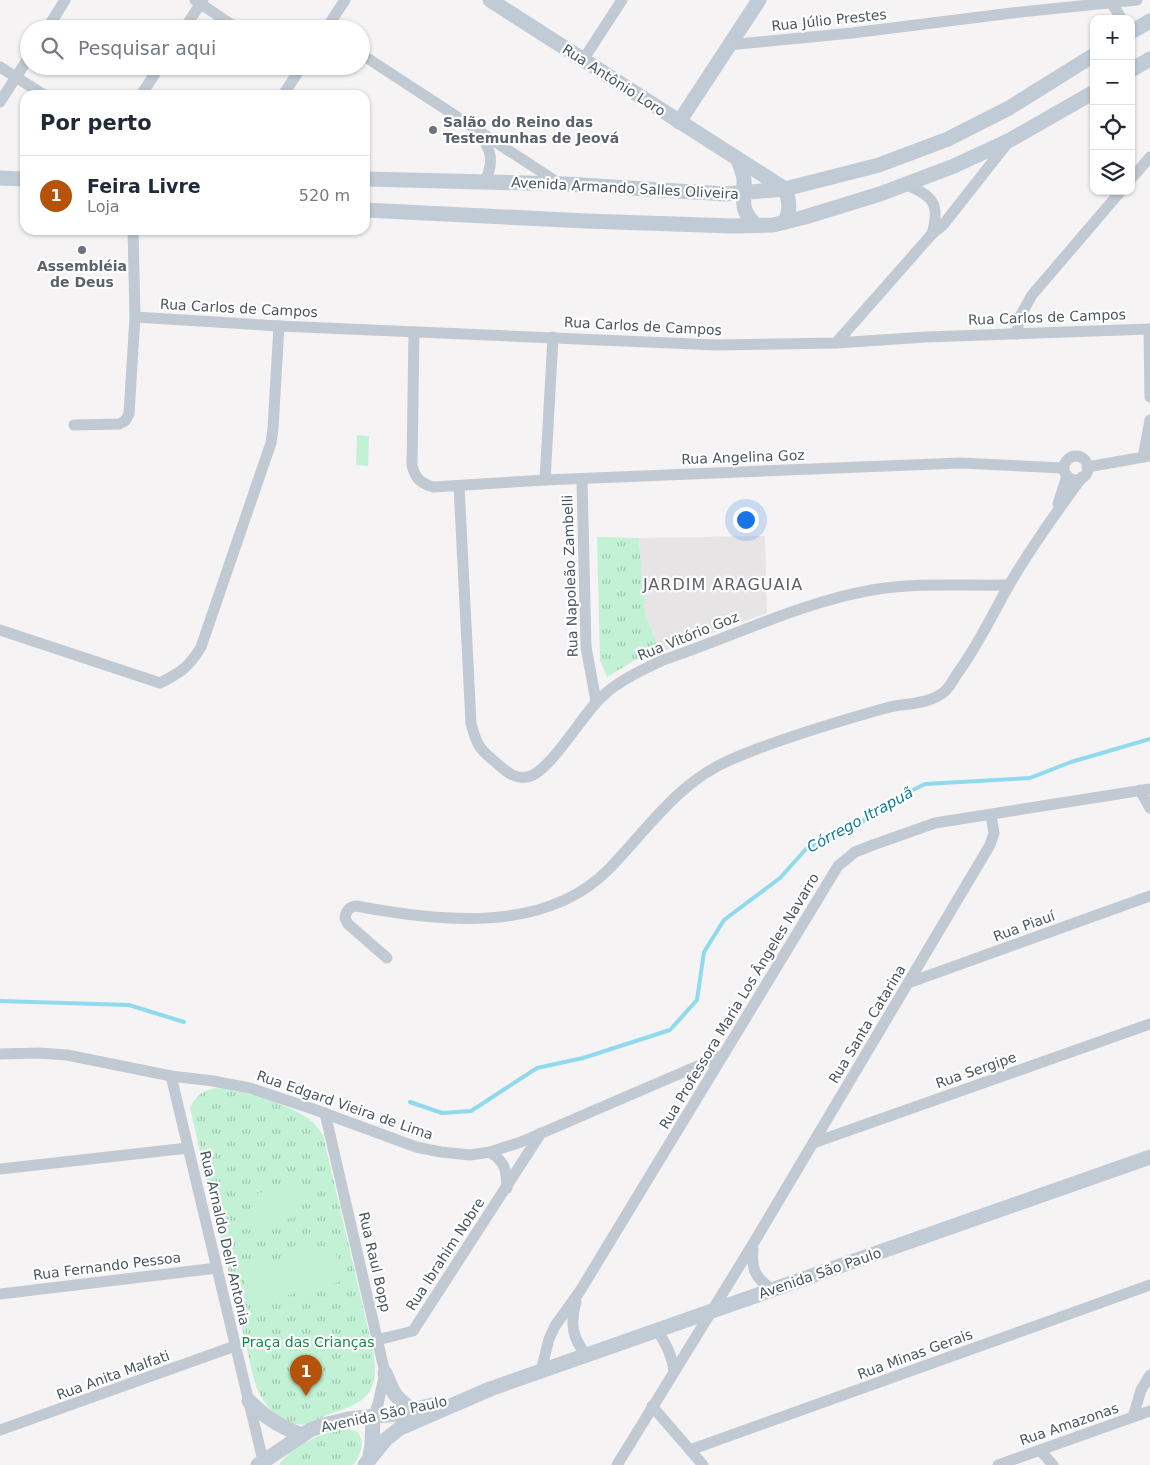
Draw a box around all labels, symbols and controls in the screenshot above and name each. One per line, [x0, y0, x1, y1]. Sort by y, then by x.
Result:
street label: Rua Júlio Prestes [771, 6, 887, 34]
map controls [1090, 15, 1135, 195]
button: + [1090, 15, 1135, 60]
search box [20, 20, 370, 75]
icon: search [38, 34, 66, 62]
text: Pesquisar aqui [78, 37, 216, 59]
street label: Rua Antônio Loro [560, 41, 668, 119]
button: − [1090, 60, 1135, 105]
button: locate [1090, 105, 1135, 150]
text: Por perto [40, 111, 152, 135]
place label: Salão do Reino das Testemunhas de Jeová [443, 114, 619, 146]
marker: Salão do Reino das Testemunhas de Jeová [427, 124, 439, 136]
button: layers [1090, 150, 1135, 195]
street label: Avenida Armando Salles Oliveira [511, 174, 739, 202]
text: Feira Livre [87, 175, 201, 197]
text: 1 [50, 186, 62, 205]
text: 520 m [299, 186, 350, 205]
text: Loja [87, 197, 120, 216]
marker: Assembléia de Deus [76, 244, 88, 256]
place label: Assembléia de Deus [37, 258, 127, 290]
street label: Rua Carlos de Campos [160, 296, 318, 320]
street label: Rua Carlos de Campos [968, 306, 1126, 328]
street label: Rua Carlos de Campos [564, 314, 722, 338]
street label: Rua Angelina Goz [681, 447, 805, 467]
street label: Rua Napoleão Zambelli [559, 494, 581, 658]
your location [733, 507, 759, 533]
district label: JARDIM ARAGUAIA [642, 575, 803, 594]
street label: Rua Vitório Goz [635, 608, 741, 664]
water label: Córrego Itrapuã [804, 783, 916, 857]
street label: Rua Professora Maria Los Ângeles Navarro [655, 870, 822, 1132]
street label: Rua Piauí [991, 907, 1058, 945]
street label: Rua Santa Catarina [825, 962, 909, 1086]
street label: Rua Sergipe [934, 1049, 1018, 1091]
street label: Rua Edgard Vieira de Lima [255, 1067, 435, 1143]
street label: Rua Arnaldo Dell' Antonia [197, 1149, 253, 1327]
street label: Rua Ibrahim Nobre [403, 1195, 487, 1313]
street label: Rua Raul Bopp [356, 1210, 394, 1314]
street label: Avenida São Paulo [757, 1245, 883, 1301]
street label: Rua Fernando Pessoa [32, 1249, 182, 1283]
street label: Rua Minas Gerais [855, 1326, 975, 1382]
park label: Praça das Crianças [242, 1334, 374, 1350]
street label: Rua Anita Malfati [54, 1347, 172, 1403]
pin: 1 [290, 1355, 322, 1396]
street label: Avenida São Paulo [319, 1393, 449, 1435]
street label: Rua Amazonas [1017, 1400, 1121, 1448]

